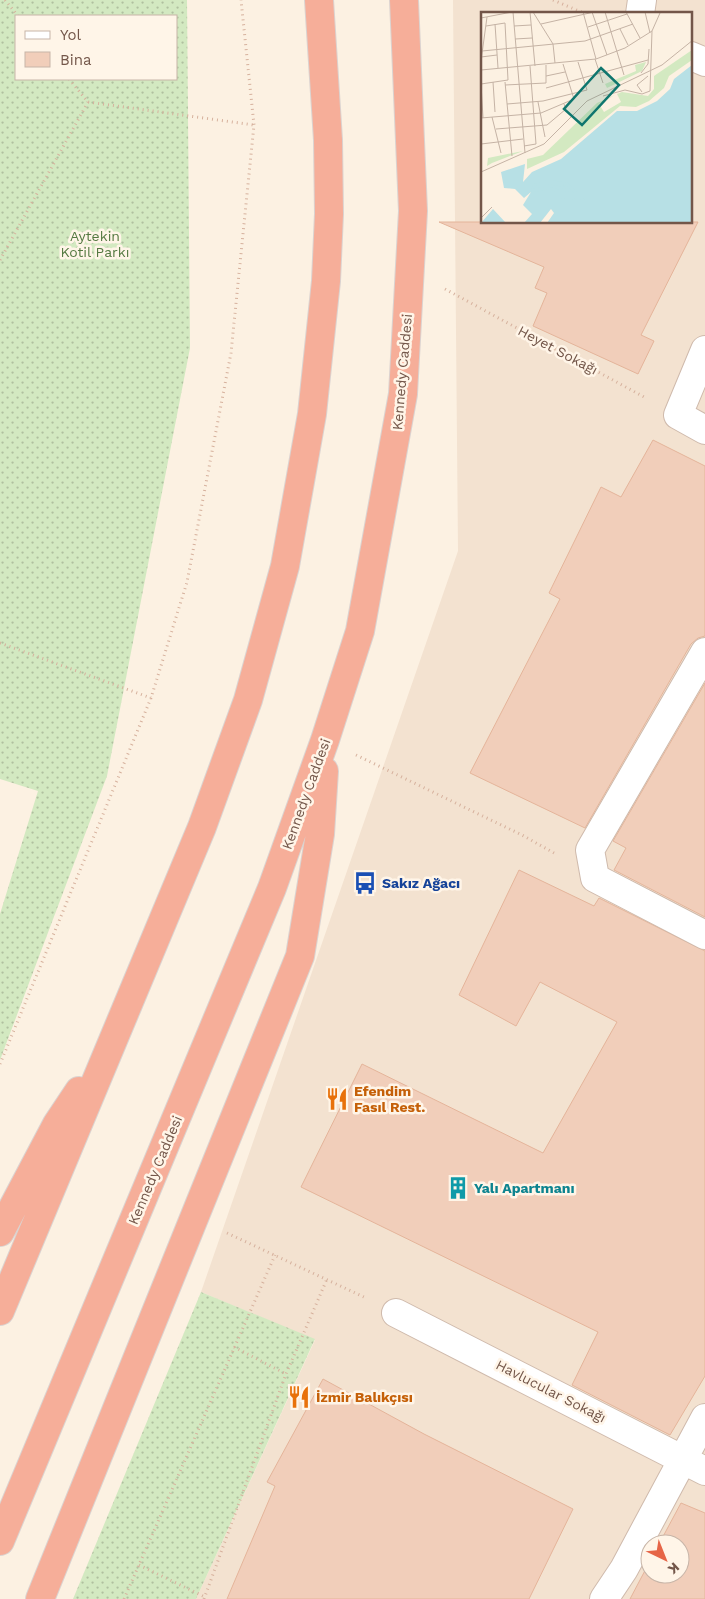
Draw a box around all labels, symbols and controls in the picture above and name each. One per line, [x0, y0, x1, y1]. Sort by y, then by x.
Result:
inset map [481, 12, 692, 224]
legend [15, 15, 178, 80]
text: Yol [60, 26, 82, 44]
text: Bina [60, 51, 92, 69]
park label: Aytekin Kotil Parkı [61, 228, 129, 260]
street label: Kennedy Caddesi [389, 313, 415, 431]
street label: Heyet Sokağı [515, 322, 601, 378]
street label: Kennedy Caddesi [279, 736, 333, 852]
bus stop icon: Sakız Ağacı [352, 870, 378, 896]
place label: Sakız Ağacı [382, 875, 460, 891]
place label: Efendim Fasıl Rest. [354, 1083, 425, 1115]
restaurant icon: Efendim Fasıl Rest. [324, 1086, 350, 1112]
street label: Kennedy Caddesi [125, 1113, 185, 1227]
building icon: Yalı Apartmanı [445, 1175, 471, 1201]
place label: Yalı Apartmanı [474, 1180, 575, 1196]
street label: Havlucular Sokağı [493, 1356, 609, 1426]
restaurant icon: İzmir Balıkçısı [286, 1384, 312, 1410]
place label: İzmir Balıkçısı [316, 1389, 413, 1405]
north arrow [640, 1534, 690, 1584]
text: K [665, 1559, 683, 1578]

